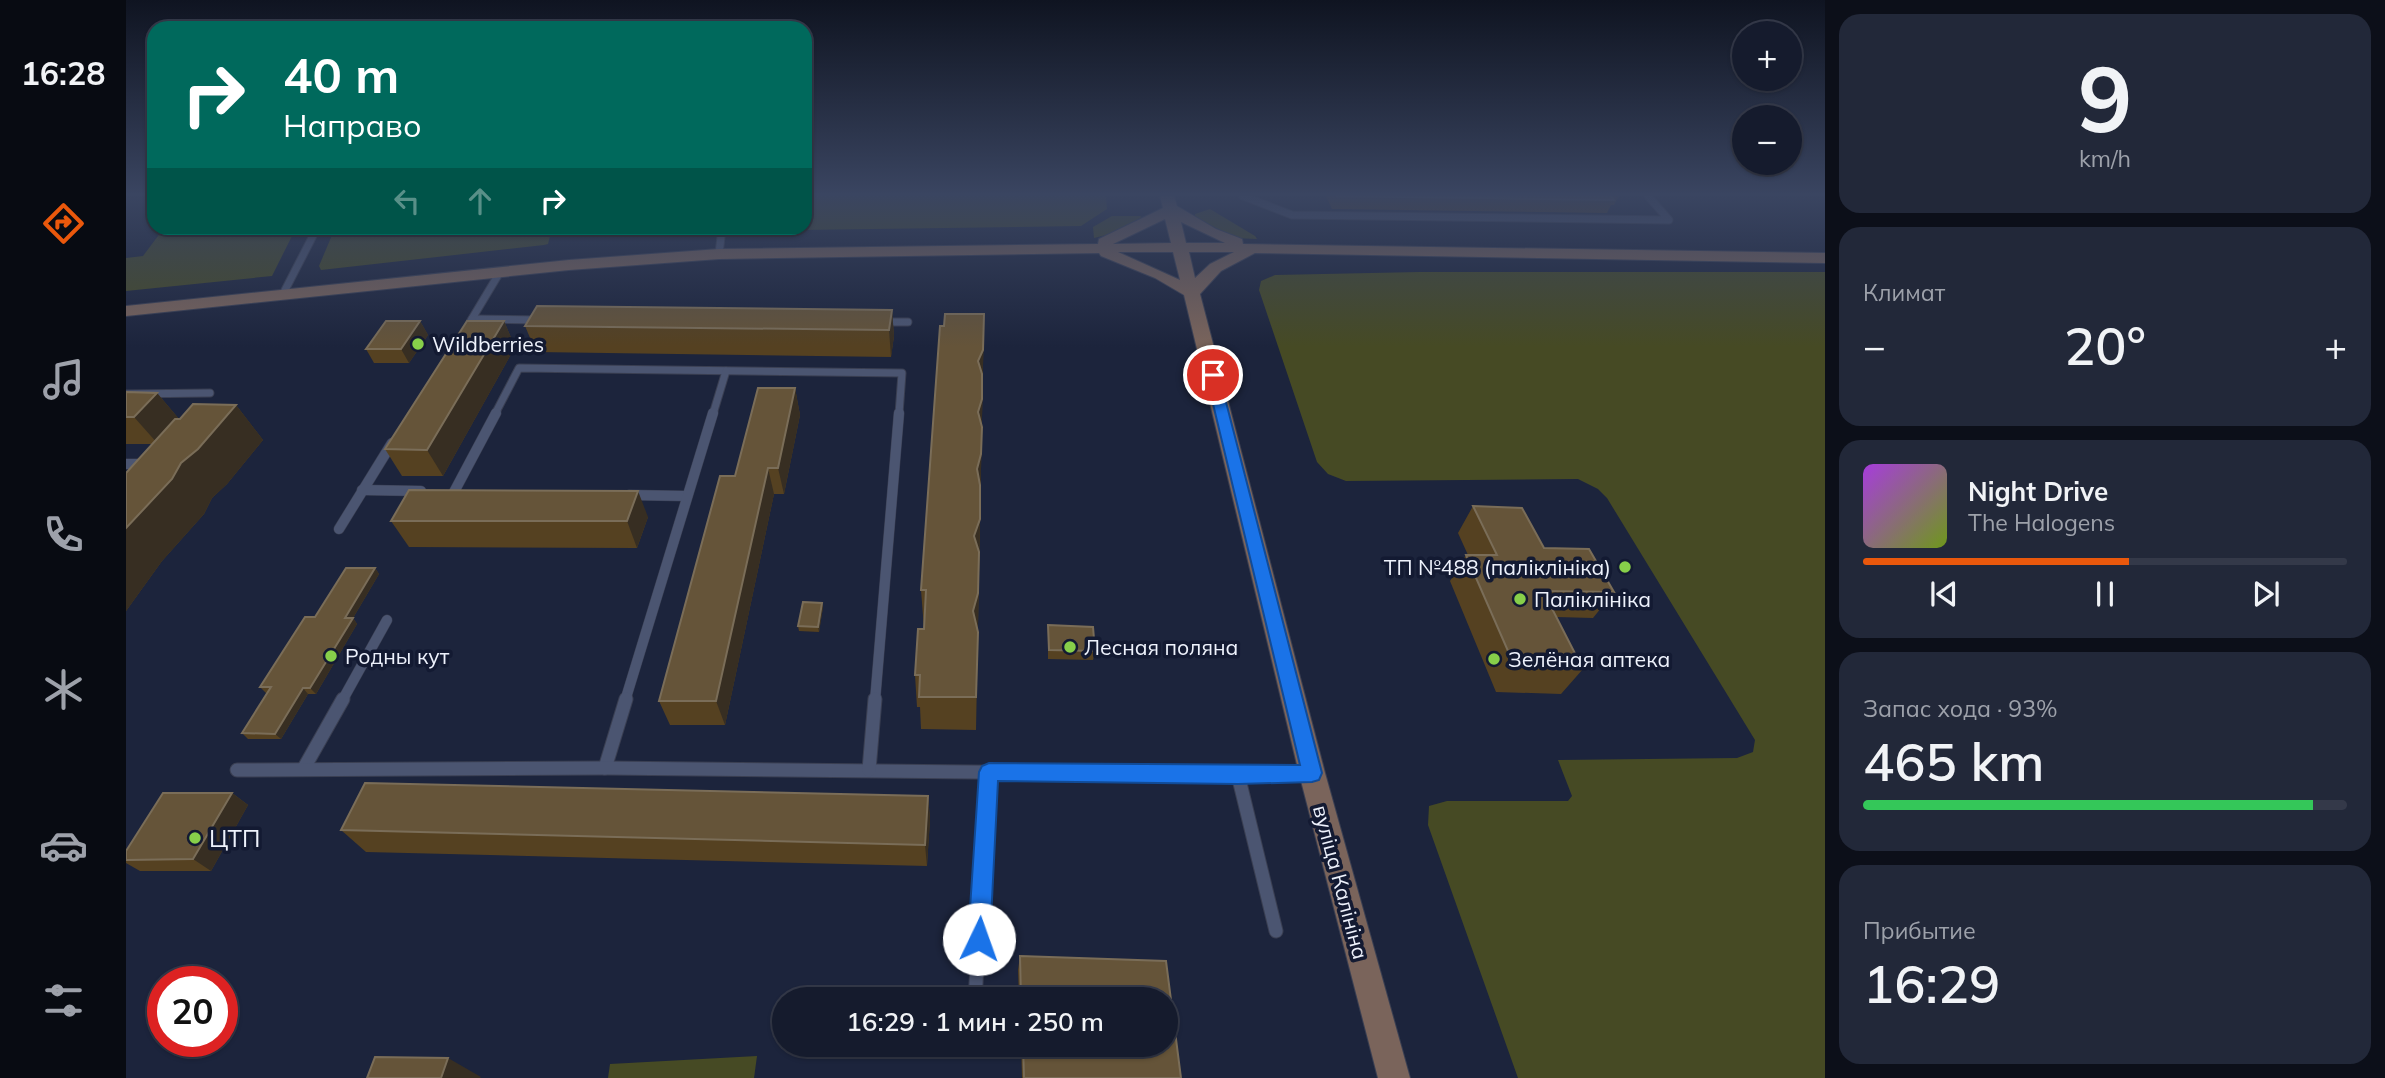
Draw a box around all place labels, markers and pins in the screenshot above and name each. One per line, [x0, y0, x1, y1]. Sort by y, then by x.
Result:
place label: Wildberries [432, 331, 544, 357]
marker: Wildberries [410, 336, 426, 352]
pin [1183, 345, 1243, 405]
place label: ТП №488 (паліклініка) [1384, 554, 1611, 580]
marker: ТП №488 (паліклініка) [1617, 559, 1633, 575]
place label: Паліклініка [1534, 586, 1651, 612]
marker: Паліклініка [1512, 591, 1528, 607]
place label: Лесная поляна [1084, 634, 1238, 660]
marker: Лесная поляна [1062, 639, 1078, 655]
place label: Родны кут [345, 643, 450, 669]
place label: Зелёная аптека [1508, 646, 1670, 672]
marker: Родны кут [323, 648, 339, 664]
marker: Зелёная аптека [1486, 651, 1502, 667]
place label: ЦТП [209, 823, 260, 853]
marker: ЦТП [187, 830, 203, 846]

